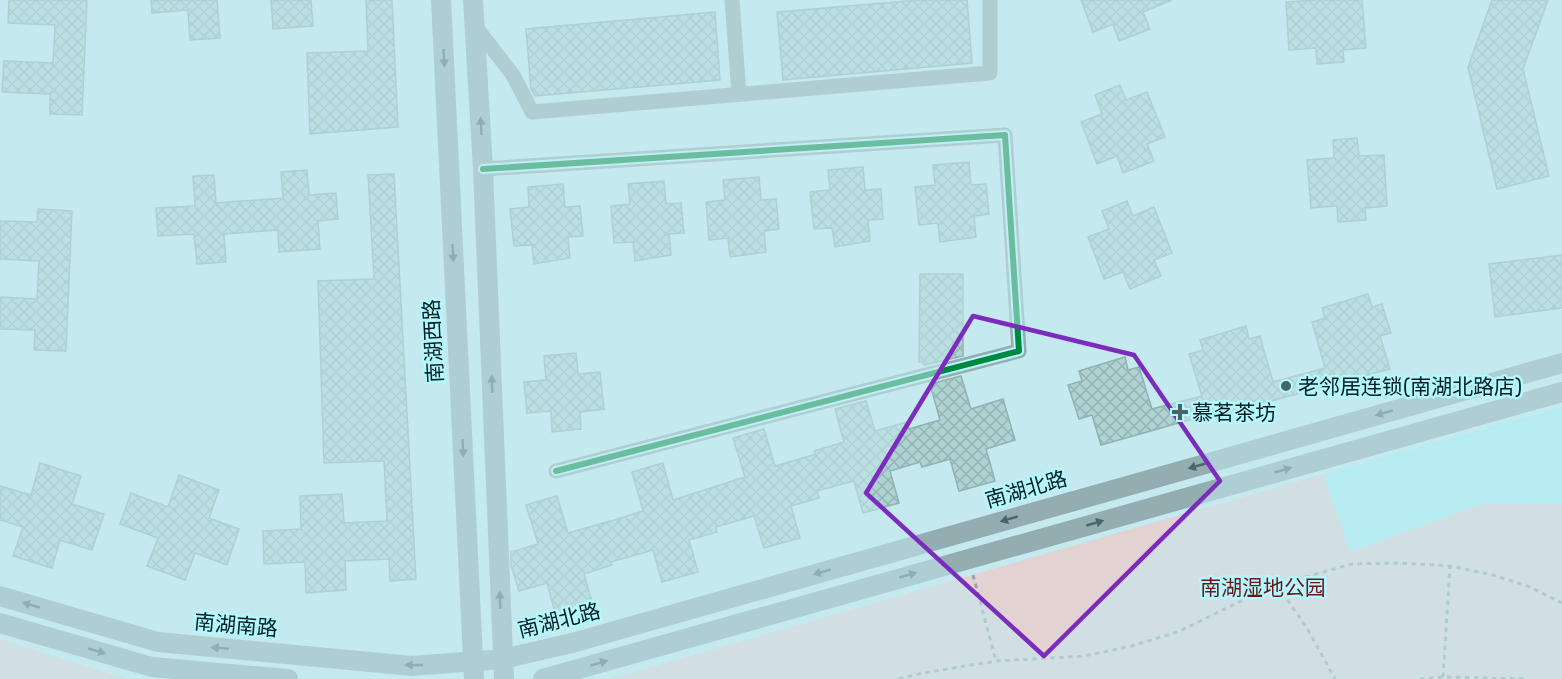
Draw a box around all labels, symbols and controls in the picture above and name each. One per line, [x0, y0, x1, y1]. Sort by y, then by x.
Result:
one-way arrow [439, 49, 448, 68]
one-way arrow [476, 116, 486, 135]
one-way arrow [449, 244, 458, 263]
street label: 南湖西路 [418, 298, 448, 384]
one-way arrow [487, 374, 497, 393]
place label: 老邻居连锁(南湖北路店) [1298, 374, 1522, 399]
marker: 老邻居连锁(南湖北路店) [1279, 379, 1293, 393]
place label: 慕茗茶坊 [1192, 400, 1276, 425]
marker: 慕茗茶坊 [1173, 405, 1187, 419]
one-way arrow [1375, 409, 1393, 418]
one-way arrow [458, 438, 467, 457]
one-way arrow [1188, 462, 1206, 471]
street label: 南湖北路 [982, 465, 1070, 513]
one-way arrow [1274, 465, 1292, 474]
one-way arrow [1000, 515, 1018, 524]
one-way arrow [1086, 517, 1105, 527]
one-way arrow [813, 568, 831, 578]
one-way arrow [899, 570, 917, 579]
park label: 南湖湿地公园 [1200, 575, 1326, 600]
one-way arrow [496, 590, 505, 609]
street label: 南湖北路 [515, 598, 603, 642]
one-way arrow [22, 600, 40, 609]
street label: 南湖南路 [193, 609, 279, 641]
one-way arrow [211, 643, 230, 653]
one-way arrow [88, 647, 106, 656]
one-way arrow [590, 658, 608, 667]
one-way arrow [405, 660, 424, 670]

